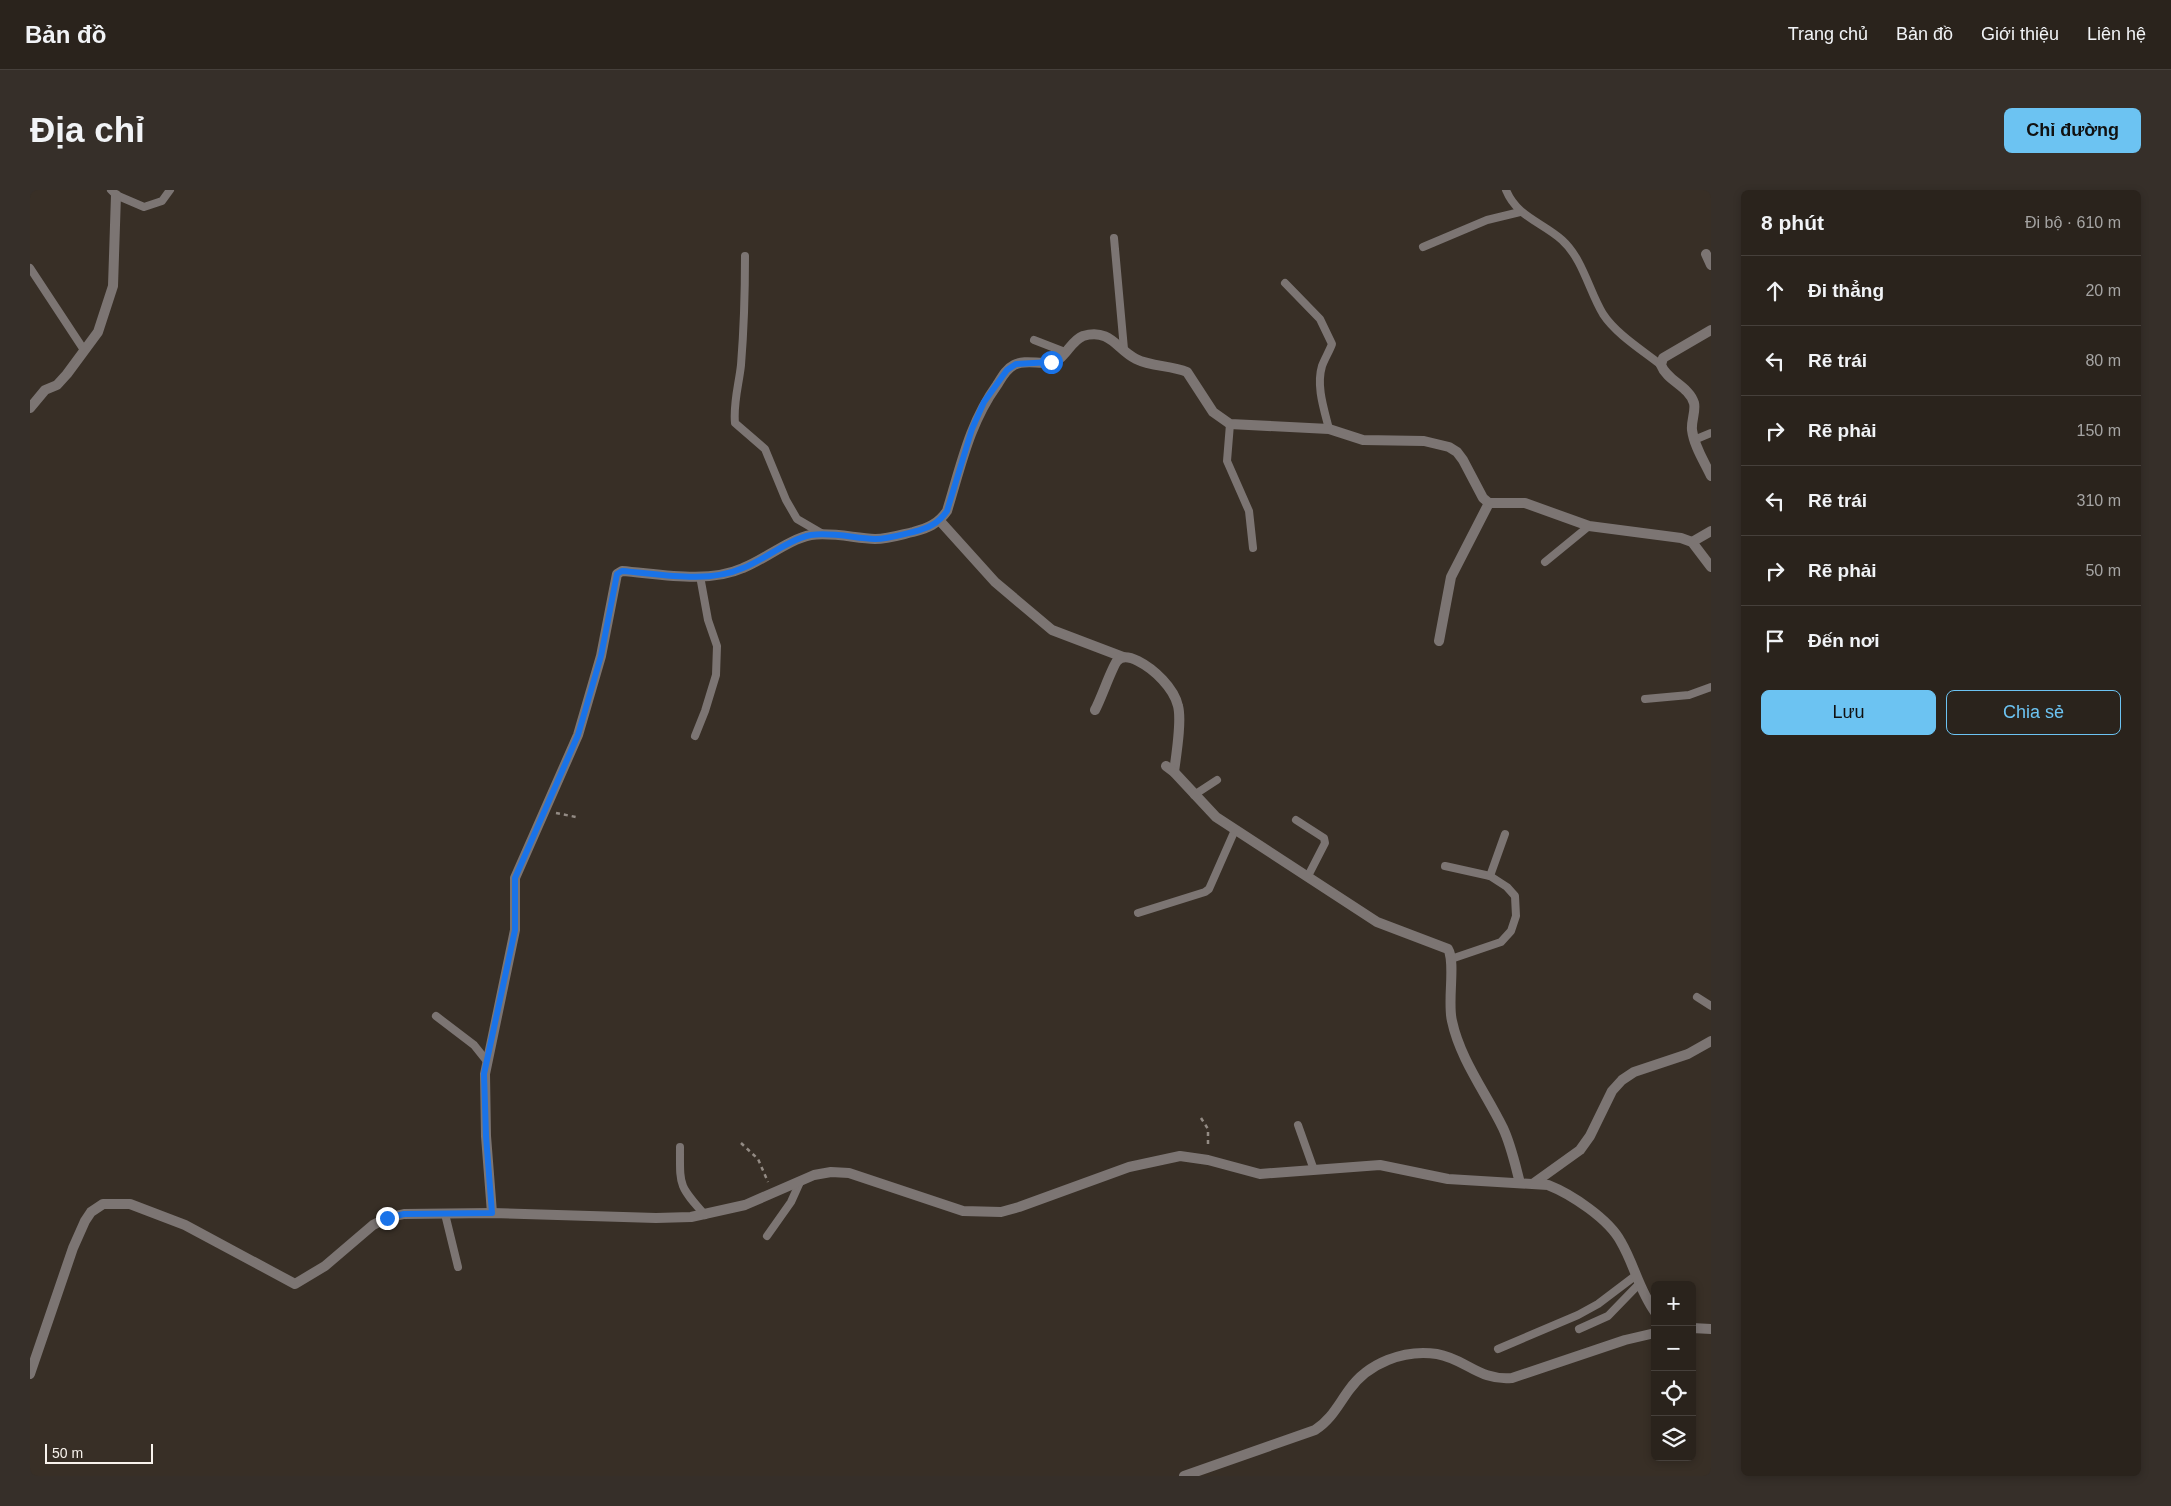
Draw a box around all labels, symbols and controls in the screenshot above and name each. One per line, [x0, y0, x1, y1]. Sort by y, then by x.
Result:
text: Bản đồ [25, 21, 106, 48]
text: Trang chủ [1788, 24, 1868, 44]
text: Bản đồ [1896, 24, 1953, 44]
text: Giới thiệu [1981, 24, 2059, 44]
text: Liên hệ [2087, 24, 2146, 44]
button: Chỉ đường [2004, 108, 2141, 153]
text: Địa chỉ [30, 110, 145, 149]
text: 8 phút [1761, 211, 1824, 234]
text: Đi bộ · 610 m [2025, 214, 2121, 231]
icon: ahead [1761, 277, 1789, 305]
text: Đi thẳng [1808, 280, 1884, 301]
text: 20 m [2085, 282, 2121, 299]
icon: left [1761, 347, 1789, 375]
text: Rẽ trái [1808, 350, 1867, 371]
route start [1040, 351, 1063, 374]
text: 80 m [2085, 352, 2121, 369]
icon: right [1761, 417, 1789, 445]
text: Rẽ phải [1808, 420, 1877, 441]
text: 150 m [2077, 422, 2121, 439]
icon: left [1761, 487, 1789, 515]
text: Rẽ trái [1808, 490, 1867, 511]
text: 310 m [2077, 492, 2121, 509]
icon: right [1761, 557, 1789, 585]
text: Rẽ phải [1808, 560, 1877, 581]
text: 50 m [2085, 562, 2121, 579]
icon: arrive [1761, 627, 1789, 655]
text: Đến nơi [1808, 630, 1880, 651]
button: Lưu [1761, 690, 1936, 735]
button: Chia sẻ [1946, 690, 2121, 735]
route end [376, 1207, 399, 1230]
map controls [1651, 1281, 1696, 1461]
button: + [1651, 1281, 1696, 1326]
button: − [1651, 1326, 1696, 1371]
button: locate [1651, 1371, 1696, 1416]
button: layers [1651, 1416, 1696, 1461]
scale bar [45, 1441, 152, 1464]
text: 50 m [52, 1445, 83, 1461]

